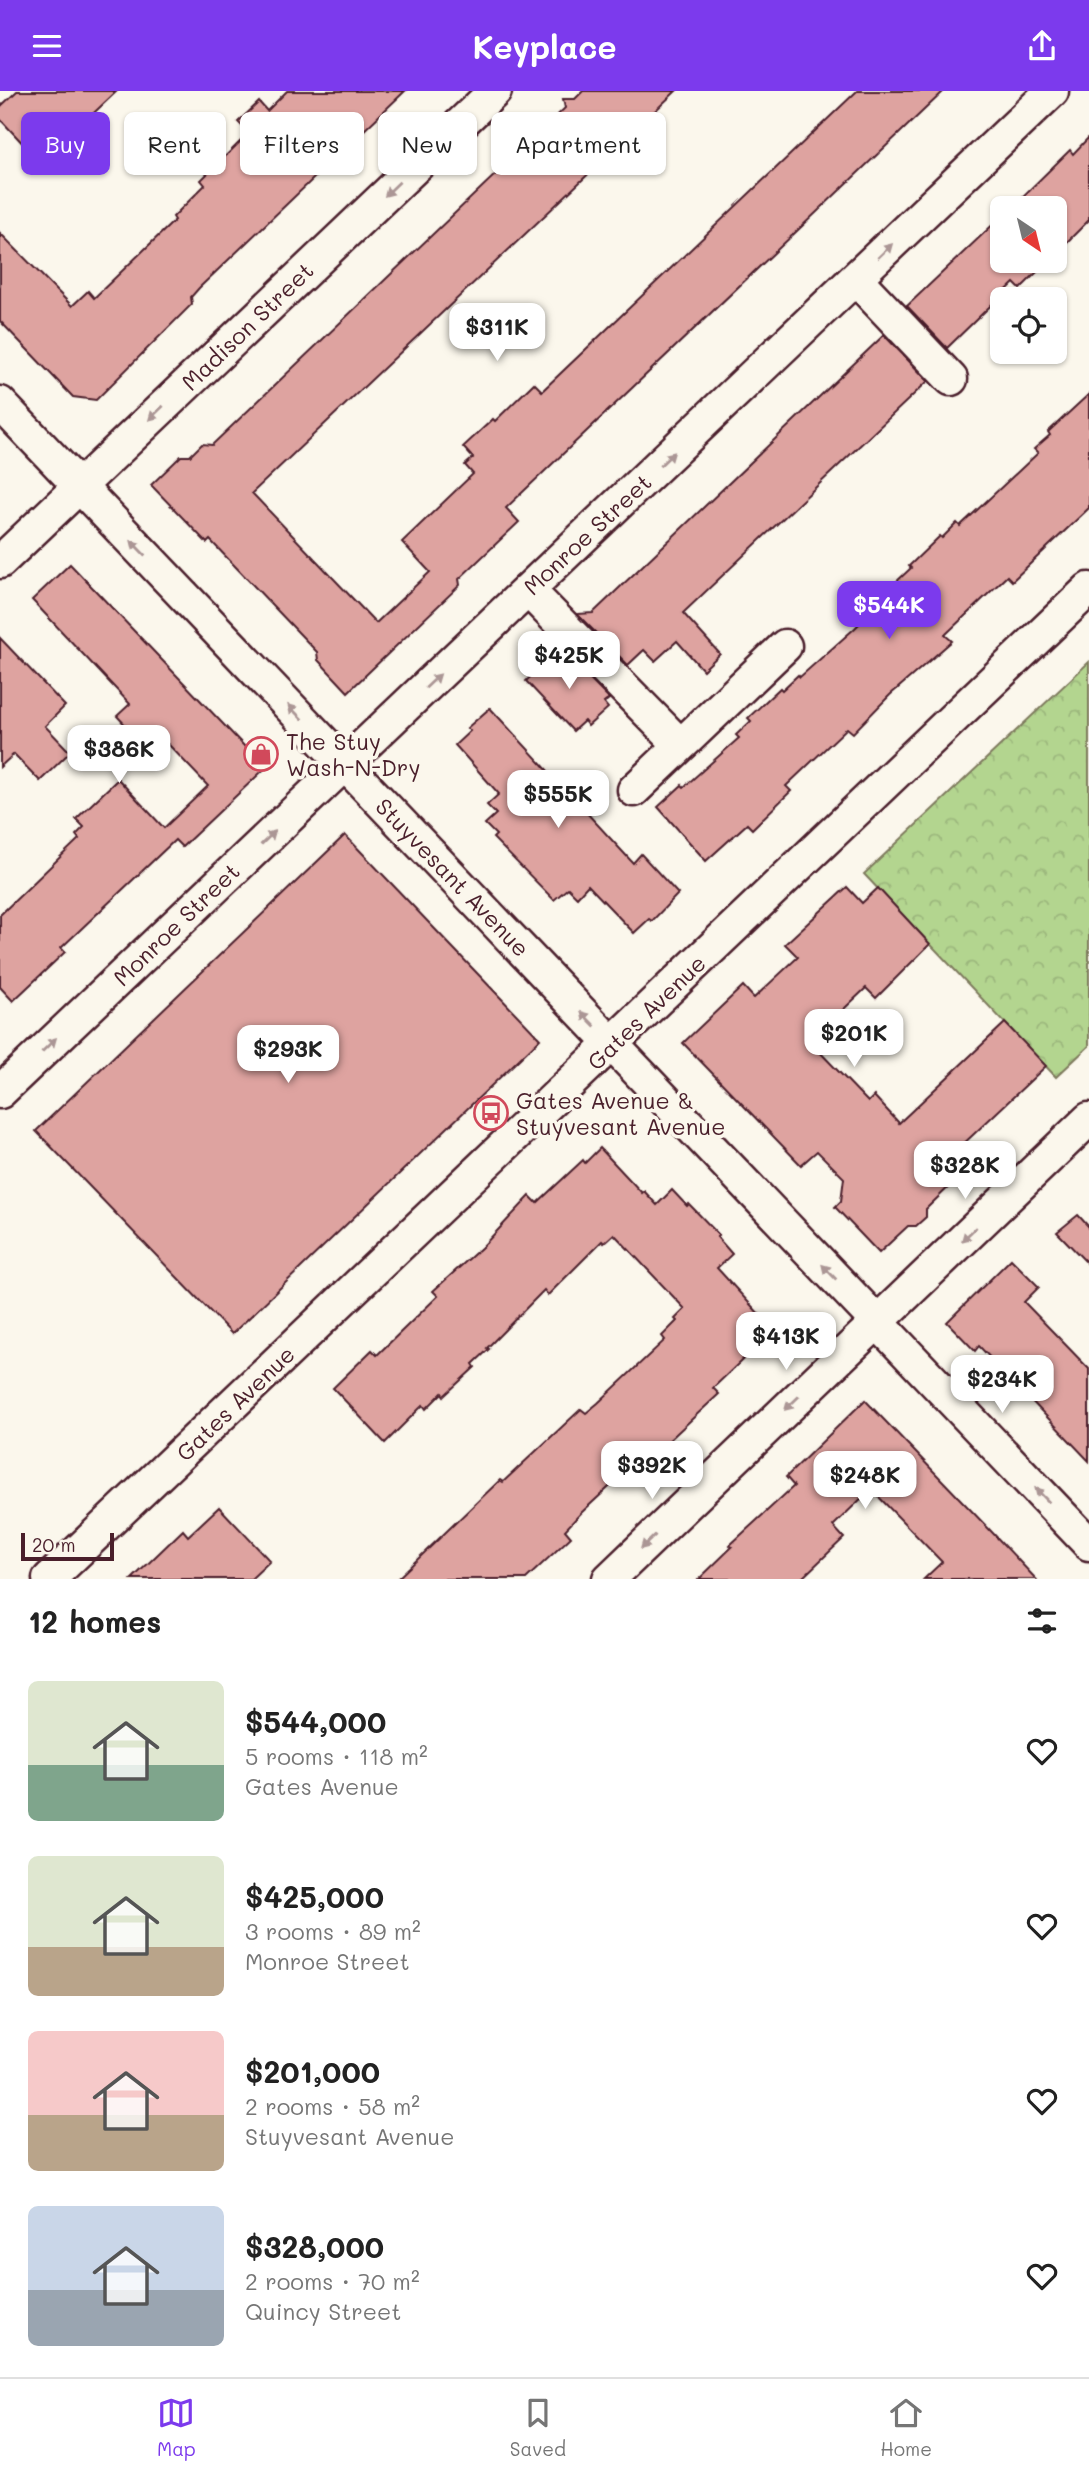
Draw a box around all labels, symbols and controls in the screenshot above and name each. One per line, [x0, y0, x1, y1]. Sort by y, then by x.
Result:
text: Keyplace [472, 25, 617, 67]
icon: menu [28, 27, 66, 65]
icon: share [1023, 27, 1061, 65]
chip: Buy [21, 112, 110, 175]
chip: Rent [124, 112, 226, 175]
chip: Filters [240, 112, 364, 175]
chip: New [378, 112, 477, 175]
chip: Apartment [491, 112, 666, 175]
one-way arrow [384, 180, 401, 196]
north arrow [990, 196, 1068, 273]
map controls [990, 196, 1067, 364]
one-way arrow [876, 243, 894, 259]
street label: Madison Street [175, 255, 319, 397]
button: locate [990, 287, 1067, 364]
pin: $311K [448, 303, 546, 363]
text: $311K [465, 311, 529, 341]
one-way arrow [147, 405, 165, 421]
one-way arrow [658, 451, 675, 467]
street label: Monroe Street [517, 467, 657, 601]
one-way arrow [131, 540, 147, 557]
pin: $544K [840, 581, 938, 641]
text: $544K [853, 589, 925, 619]
pin: $425K [520, 631, 618, 691]
text: $425K [534, 639, 604, 669]
one-way arrow [424, 672, 441, 689]
one-way arrow [288, 704, 304, 721]
pin: $386K [70, 725, 168, 785]
place label: The Stuy Wash-N-Dry [286, 726, 420, 782]
text: $386K [83, 733, 155, 763]
shop icon: The Stuy Wash-N-Dry [242, 735, 280, 773]
pin: $555K [509, 771, 607, 830]
text: $555K [523, 778, 593, 808]
street label: Stuyvesant Avenue [369, 791, 537, 963]
one-way arrow [259, 829, 276, 846]
street label: Monroe Street [106, 856, 246, 992]
street label: Gates Avenue [580, 948, 712, 1076]
pin: $201K [805, 1009, 903, 1069]
one-way arrow [580, 1011, 596, 1028]
text: $201K [820, 1017, 888, 1047]
pin: $293K [239, 1025, 337, 1085]
text: $293K [253, 1033, 323, 1063]
one-way arrow [41, 1036, 58, 1053]
place label: Gates Avenue & Stuyvesant Avenue [516, 1085, 725, 1141]
bus stop icon: Gates Avenue & Stuyvesant Avenue [472, 1094, 510, 1132]
pin: $328K [916, 1141, 1014, 1201]
text: $328K [930, 1149, 1000, 1179]
one-way arrow [961, 1225, 978, 1241]
one-way arrow [822, 1264, 838, 1281]
pin: $413K [737, 1313, 835, 1372]
text: $413K [752, 1320, 820, 1350]
street label: Gates Avenue [169, 1339, 301, 1467]
pin: $234K [953, 1355, 1051, 1415]
text: $234K [967, 1363, 1037, 1393]
one-way arrow [784, 1394, 801, 1410]
pin: $392K [603, 1441, 701, 1501]
text: $392K [617, 1449, 687, 1479]
pin: $248K [816, 1451, 914, 1511]
text: $248K [829, 1459, 901, 1489]
one-way arrow [1033, 1486, 1050, 1503]
scale bar [21, 1530, 114, 1562]
text: 20 m [32, 1532, 76, 1557]
one-way arrow [640, 1533, 657, 1549]
text: 12 homes [28, 1601, 161, 1641]
icon: filters [1023, 1602, 1061, 1640]
text: $544,000 [245, 1701, 386, 1741]
icon: home [84, 1709, 168, 1793]
icon: heart [1023, 1732, 1061, 1770]
text: 5 rooms · 118 m² [245, 1741, 428, 1771]
text: Gates Avenue [245, 1771, 399, 1801]
text: $425,000 [245, 1876, 384, 1916]
icon: home [84, 1884, 168, 1968]
icon: heart [1023, 1907, 1061, 1945]
text: 3 rooms · 89 m² [245, 1916, 421, 1946]
text: Monroe Street [245, 1946, 410, 1976]
text: $201,000 [245, 2051, 380, 2091]
icon: home [84, 2059, 168, 2143]
icon: heart [1023, 2082, 1061, 2120]
text: 2 rooms · 58 m² [245, 2091, 420, 2121]
text: Stuyvesant Avenue [245, 2121, 454, 2151]
text: $328,000 [245, 2226, 384, 2266]
icon: home [84, 2234, 168, 2318]
icon: heart [1023, 2257, 1061, 2295]
text: 2 rooms · 70 m² [245, 2266, 420, 2296]
text: Quincy Street [245, 2296, 401, 2326]
tab: Map [157, 2394, 196, 2461]
tab: Saved [510, 2394, 566, 2461]
tab: Home [880, 2394, 932, 2461]

